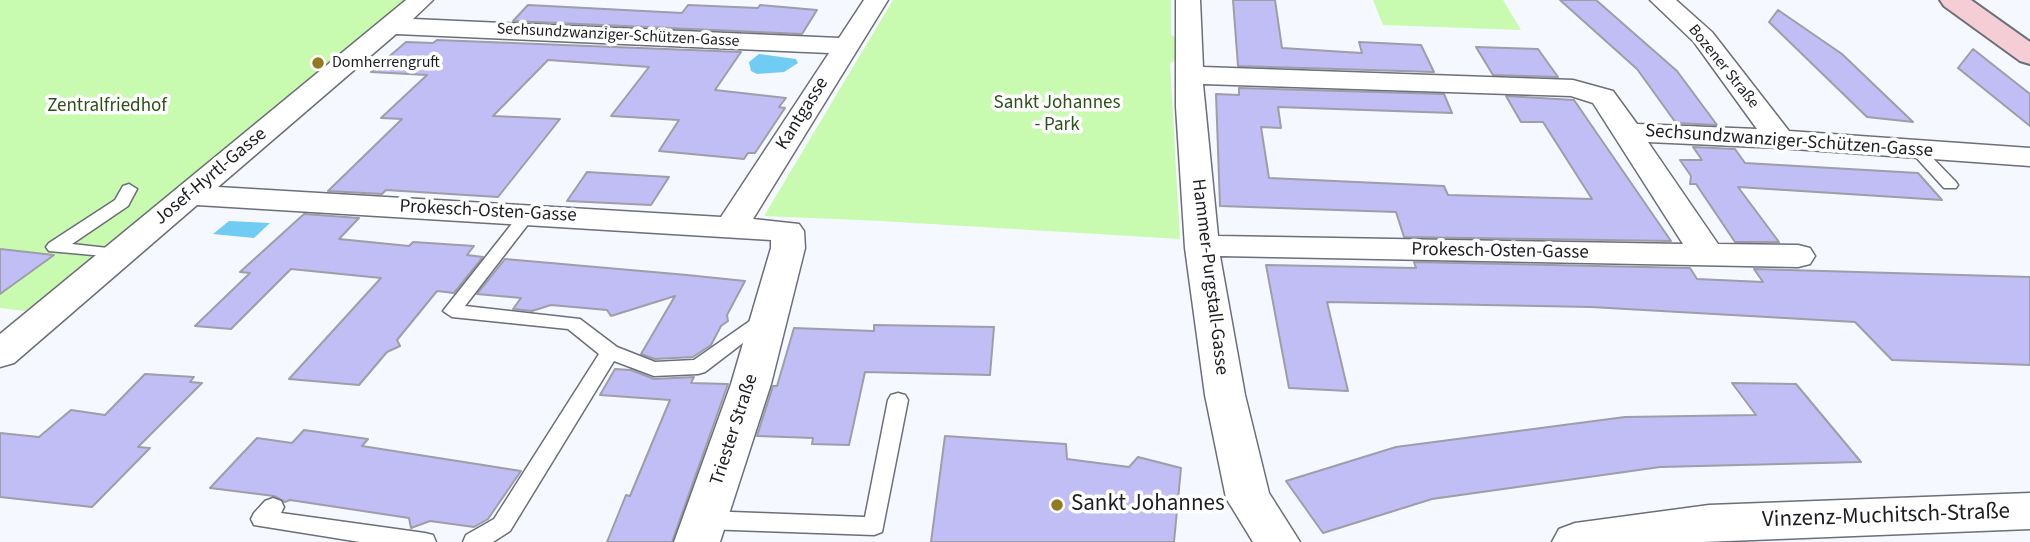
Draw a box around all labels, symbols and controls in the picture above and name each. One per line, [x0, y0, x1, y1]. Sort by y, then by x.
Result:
street label: Sechsundzwanziger-Schützen-Gasse [496, 20, 740, 52]
street label: Bozener Straße [1683, 21, 1763, 113]
place label: Domherrengruft [332, 53, 440, 73]
marker: Domherrengruft [310, 55, 326, 71]
street label: Kantgasse [772, 73, 834, 155]
park label: Sankt Johannes - Park [994, 93, 1120, 137]
park label: Zentralfriedhof [47, 96, 167, 118]
street label: Sechsundzwanziger-Schützen-Gasse [1644, 121, 1934, 163]
street label: Josef-Hyrtl-Gasse [150, 123, 272, 231]
street label: Hammer-Purgstall-Gasse [1186, 178, 1232, 376]
street label: Prokesch-Osten-Gasse [399, 196, 577, 228]
street label: Prokesch-Osten-Gasse [1411, 239, 1589, 265]
street label: Triester Straße [706, 371, 764, 489]
place label: Sankt Johannes [1071, 491, 1225, 519]
marker: Sankt Johannes [1049, 497, 1065, 513]
street label: Vinzenz-Muchitsch-Straße [1761, 499, 2011, 535]

